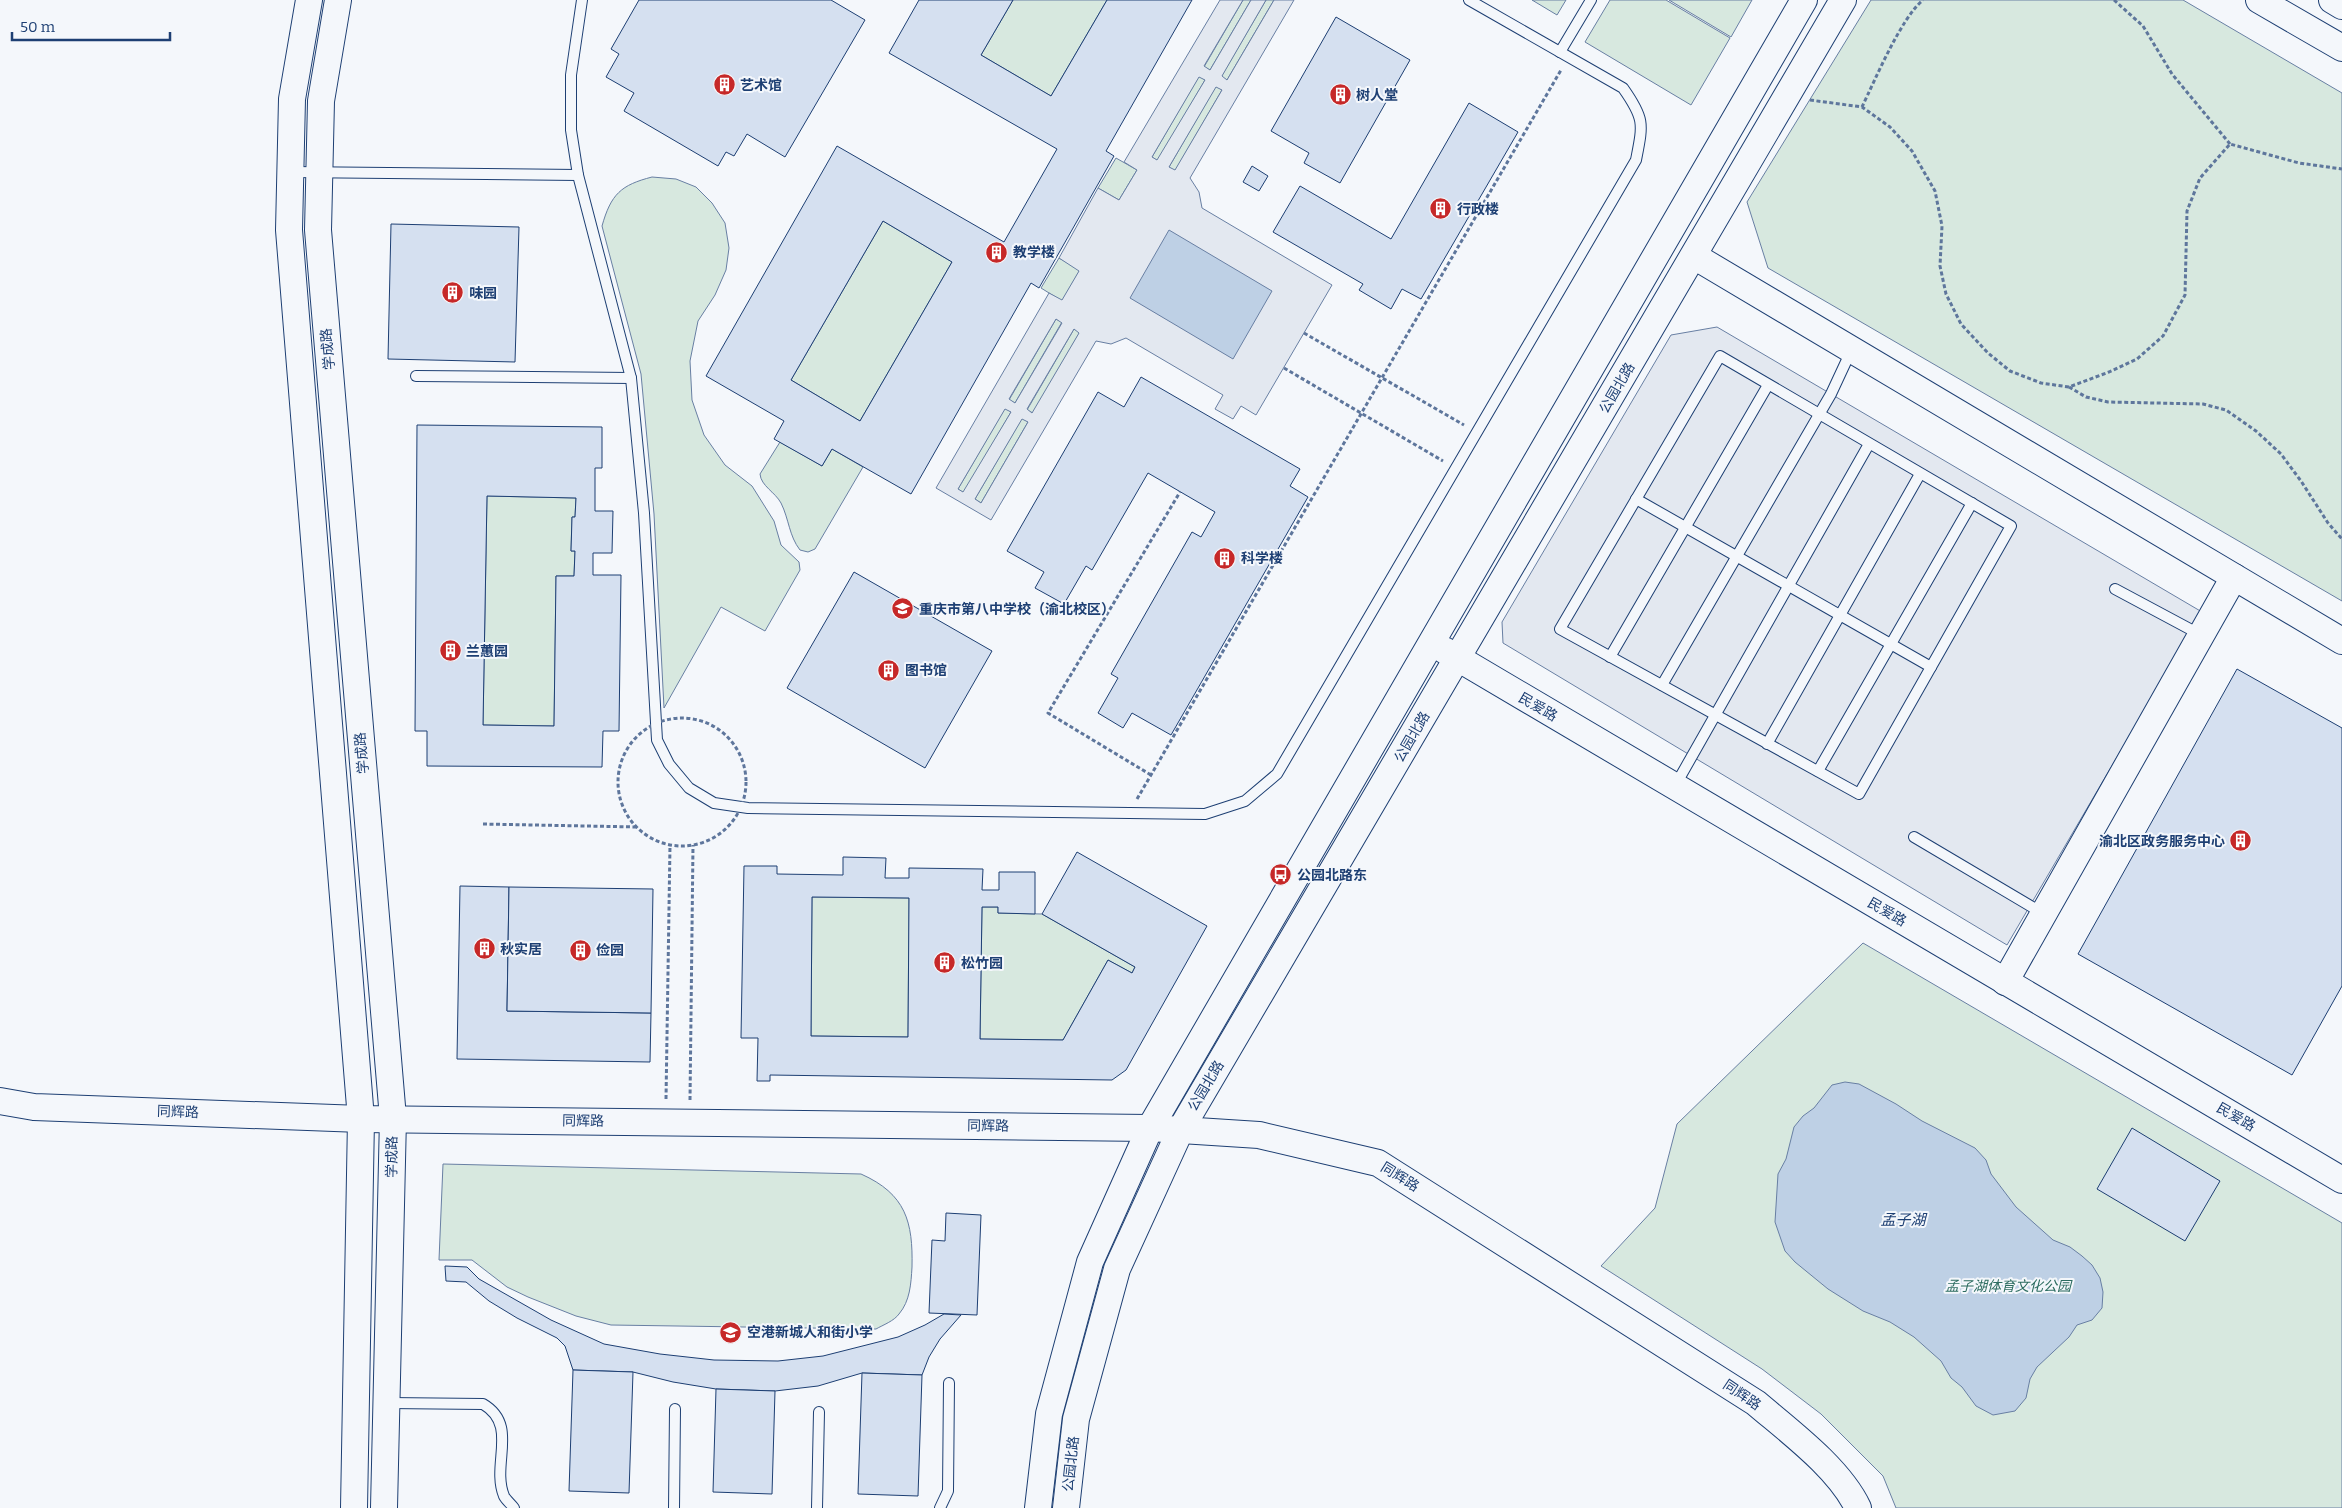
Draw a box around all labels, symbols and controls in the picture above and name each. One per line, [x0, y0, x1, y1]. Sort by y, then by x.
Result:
scale bar [12, 10, 170, 42]
text: 50 m [20, 18, 56, 36]
building icon: 艺术馆 [712, 73, 736, 97]
place label: 艺术馆 [740, 77, 782, 94]
building icon: 树人堂 [1328, 83, 1352, 107]
place label: 树人堂 [1356, 87, 1398, 104]
building icon: 行政楼 [1429, 197, 1453, 221]
place label: 行政楼 [1457, 201, 1499, 218]
building icon: 教学楼 [985, 240, 1009, 264]
place label: 教学楼 [1013, 244, 1055, 261]
building icon: 味园 [441, 281, 465, 305]
place label: 味园 [469, 285, 497, 302]
street label: 学成路 [318, 327, 338, 371]
street label: 公园北路 [1596, 360, 1638, 416]
building icon: 科学楼 [1213, 546, 1237, 570]
place label: 科学楼 [1241, 550, 1283, 567]
school or university icon: 重庆市第八中学校（渝北校区） [891, 597, 915, 621]
place label: 重庆市第八中学校（渝北校区） [919, 601, 1115, 618]
building icon: 兰蕙园 [438, 639, 462, 663]
place label: 兰蕙园 [466, 643, 508, 660]
building icon: 图书馆 [877, 658, 901, 682]
place label: 图书馆 [905, 662, 947, 679]
street label: 民爱路 [1516, 689, 1560, 725]
street label: 公园北路 [1391, 709, 1433, 765]
street label: 学成路 [352, 731, 372, 775]
building icon: 渝北区政务服务中心 [2229, 829, 2253, 853]
place label: 渝北区政务服务中心 [2099, 833, 2225, 850]
bus stop icon: 公园北路东 [1269, 863, 1293, 887]
place label: 公园北路东 [1297, 867, 1367, 884]
street label: 民爱路 [1865, 894, 1909, 930]
building icon: 秋实居 [472, 937, 496, 961]
building icon: 俭园 [568, 938, 592, 962]
place label: 秋实居 [500, 941, 542, 958]
place label: 俭园 [596, 942, 624, 959]
building icon: 松竹园 [933, 951, 957, 975]
place label: 松竹园 [961, 955, 1003, 972]
street label: 公园北路 [1184, 1058, 1228, 1114]
street label: 民爱路 [2214, 1099, 2258, 1135]
street label: 同辉路 [157, 1103, 199, 1121]
street label: 同辉路 [562, 1112, 604, 1130]
street label: 同辉路 [967, 1117, 1009, 1135]
street label: 学成路 [383, 1136, 401, 1178]
street label: 同辉路 [1378, 1159, 1422, 1195]
water label: 孟子湖 [1880, 1211, 1927, 1229]
park label: 孟子湖体育文化公园 [1945, 1278, 2073, 1295]
school or university icon: 空港新城人和街小学 [719, 1320, 743, 1344]
place label: 空港新城人和街小学 [747, 1324, 873, 1341]
street label: 同辉路 [1720, 1376, 1764, 1414]
street label: 公园北路 [1060, 1435, 1082, 1493]

